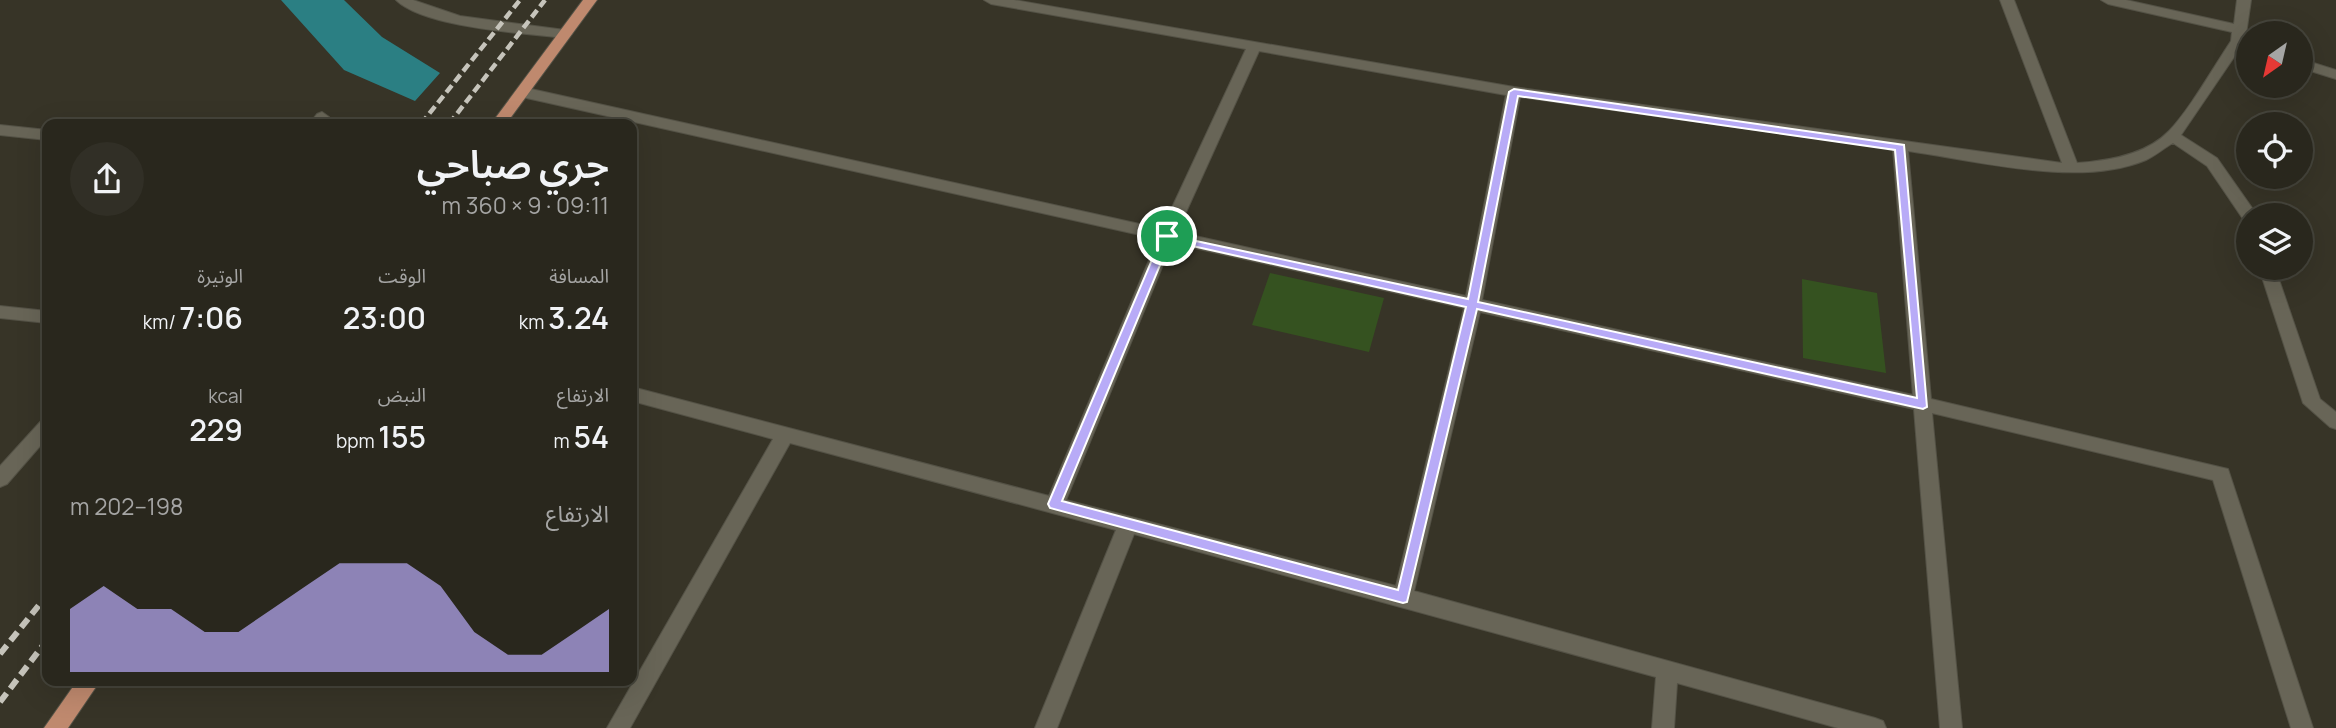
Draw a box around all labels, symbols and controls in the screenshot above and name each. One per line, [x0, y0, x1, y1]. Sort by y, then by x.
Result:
north arrow [2236, 21, 2314, 98]
map controls [2236, 21, 2313, 280]
button: locate [2236, 112, 2313, 189]
text: جري صباحي [417, 137, 609, 189]
button: share [70, 142, 144, 216]
text: 09:11 · 9 × 360 m [442, 189, 609, 221]
button: layers [2236, 203, 2313, 280]
pin [1137, 206, 1197, 266]
icon: arrive [1148, 217, 1186, 255]
text: الوتيرة [197, 263, 243, 289]
text: الوقت [378, 263, 426, 289]
text: المسافة [549, 263, 609, 289]
text: 7:06 [180, 297, 243, 338]
text: 23:00 [343, 297, 426, 338]
text: 3.24 [548, 297, 609, 338]
text: /km [143, 309, 180, 335]
text: km [519, 309, 548, 335]
text: النبض [378, 382, 426, 408]
text: الارتفاع [557, 382, 609, 408]
text: kcal [208, 383, 243, 409]
text: 229 [189, 409, 243, 450]
text: 155 [378, 416, 426, 457]
text: 54 [573, 416, 609, 457]
text: bpm [336, 428, 378, 454]
text: m [553, 428, 573, 454]
text: 198–202 m [70, 490, 183, 522]
text: الارتفاع [546, 497, 609, 529]

